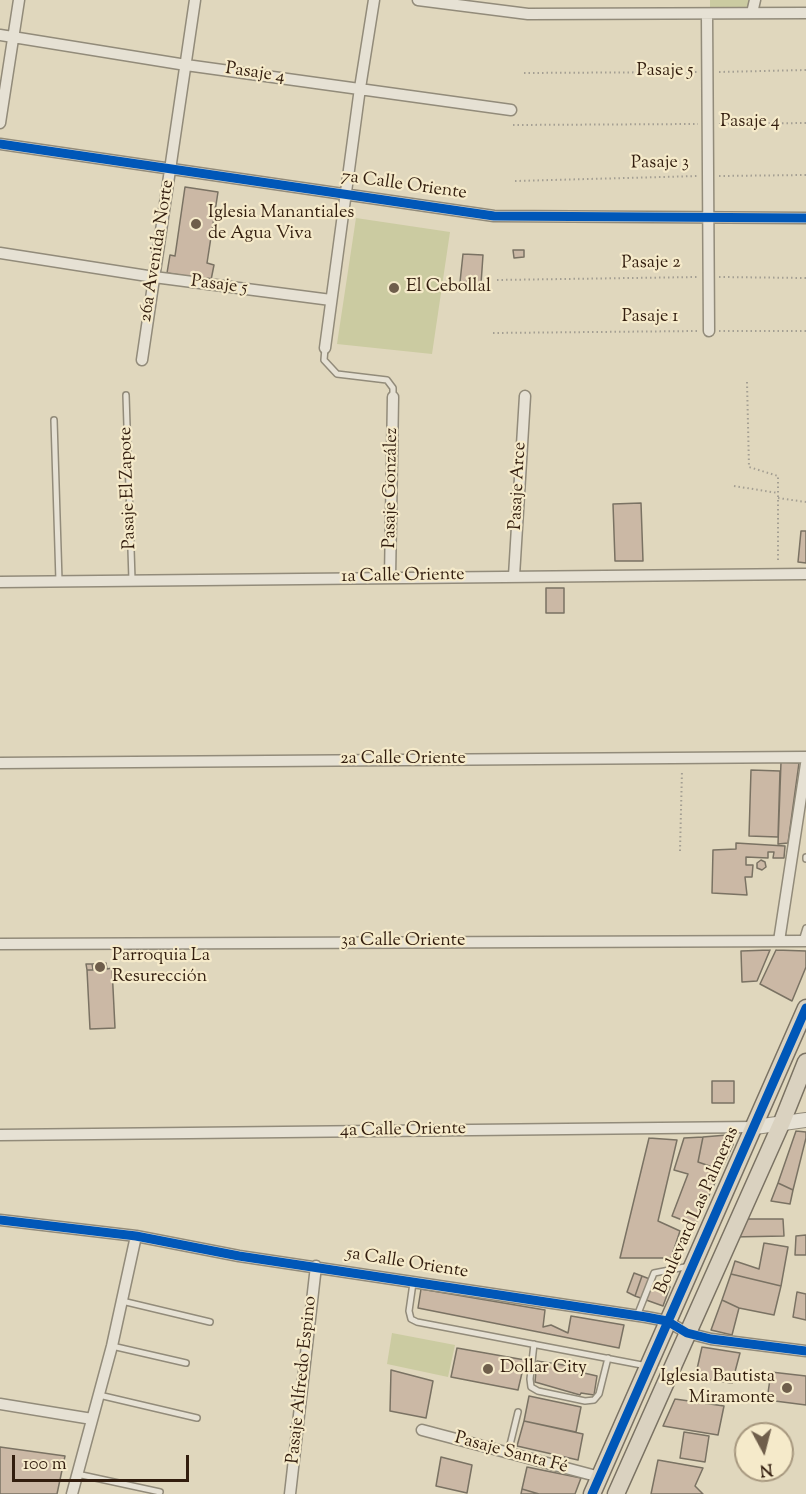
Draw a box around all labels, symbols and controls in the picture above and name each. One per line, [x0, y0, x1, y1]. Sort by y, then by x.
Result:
street label: Pasaje 4 [224, 59, 286, 89]
street label: Pasaje 5 [637, 61, 693, 83]
street label: Pasaje 4 [720, 112, 780, 134]
street label: Pasaje 3 [631, 153, 689, 175]
street label: 7a Calle Oriente [340, 167, 468, 205]
street label: 26a Avenida Norte [136, 178, 180, 324]
place label: Iglesia Manantiales de Agua Viva [208, 203, 354, 246]
marker: Iglesia Manantiales de Agua Viva [189, 217, 203, 231]
street label: Pasaje 2 [621, 253, 681, 275]
street label: Pasaje 5 [190, 272, 248, 300]
place label: El Cebollal [406, 277, 491, 299]
marker: El Cebollal [387, 281, 401, 295]
street label: Pasaje 1 [622, 307, 678, 329]
street label: Pasaje El Zapote [116, 426, 142, 550]
street label: Pasaje González [380, 427, 404, 549]
street label: Pasaje Arce [506, 441, 532, 531]
street label: 1a Calle Oriente [341, 565, 465, 589]
street label: 2a Calle Oriente [340, 749, 466, 771]
street label: 3a Calle Oriente [341, 931, 465, 953]
place label: Parroquia La Resurección [112, 946, 210, 988]
marker: Parroquia La Resurección [93, 960, 107, 974]
street label: 4a Calle Oriente [340, 1119, 466, 1143]
street label: Boulevard Las Palmeras [651, 1124, 745, 1298]
street label: 5a Calle Oriente [344, 1244, 470, 1284]
street label: Pasaje Alfredo Espino [283, 1295, 323, 1465]
place label: Dollar City [500, 1358, 587, 1380]
marker: Dollar City [481, 1362, 495, 1376]
place label: Iglesia Bautista Miramonte [660, 1367, 775, 1410]
marker: Iglesia Bautista Miramonte [780, 1381, 794, 1395]
north arrow [734, 1422, 794, 1482]
street label: Pasaje Santa Fé [452, 1428, 570, 1480]
scale bar [15, 1443, 192, 1481]
text: 100 m [23, 1452, 67, 1478]
text: N [758, 1456, 774, 1481]

